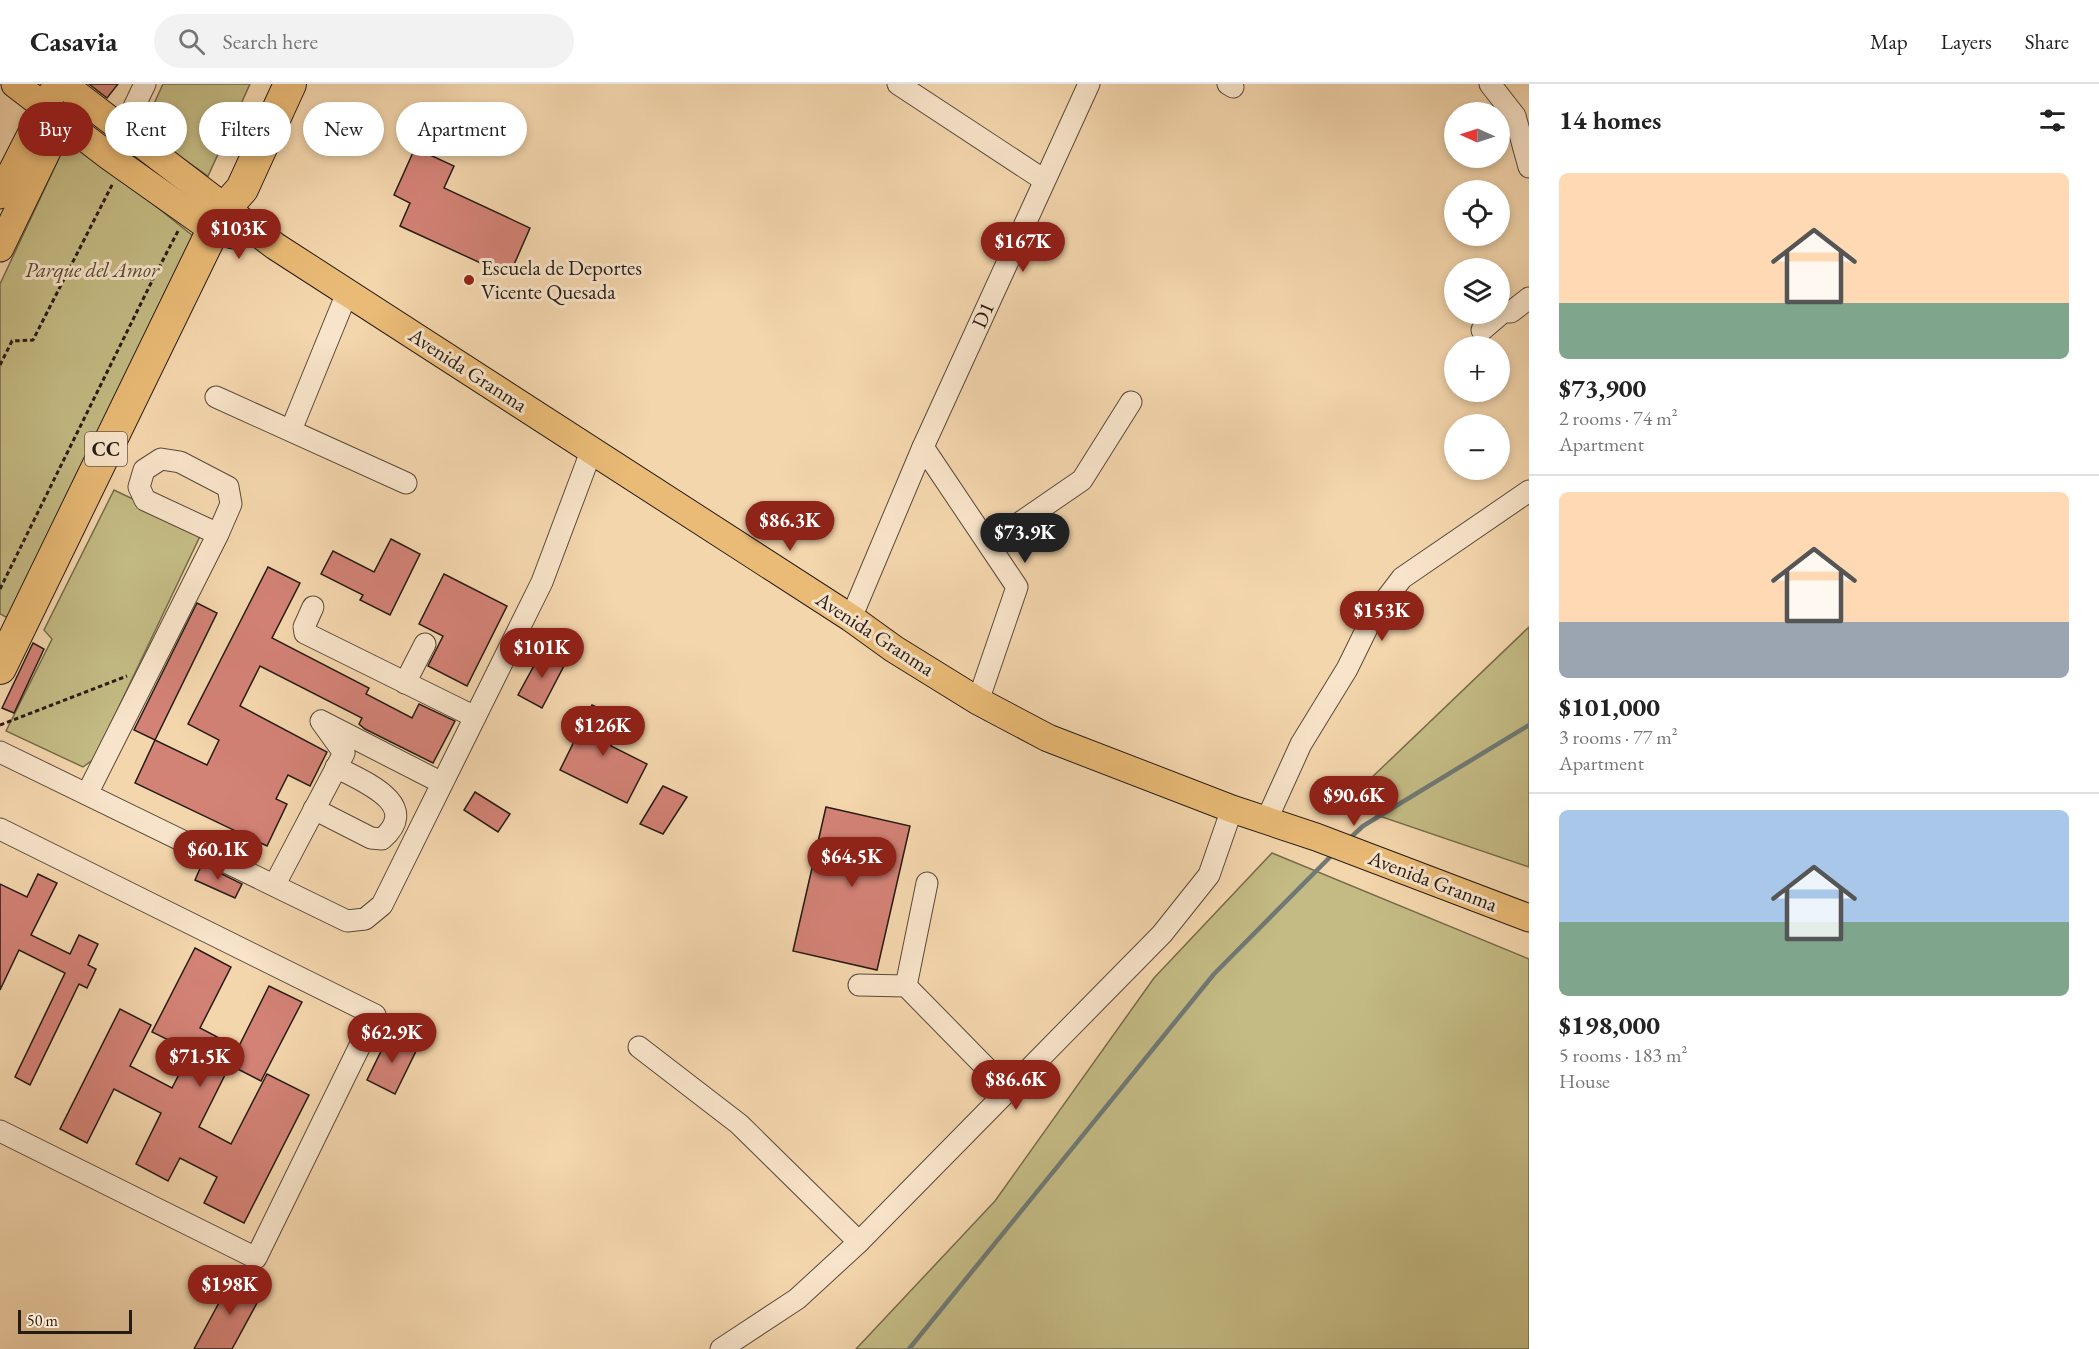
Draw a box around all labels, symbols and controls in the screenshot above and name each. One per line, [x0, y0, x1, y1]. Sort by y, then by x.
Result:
search box [154, 14, 574, 68]
text: Casavia [30, 23, 118, 59]
icon: search [175, 25, 208, 58]
text: Search here [223, 27, 318, 56]
text: Map [1870, 28, 1908, 55]
text: Layers [1941, 28, 1992, 55]
text: Share [2025, 28, 2069, 55]
chip: Buy [18, 102, 93, 156]
chip: Rent [105, 102, 187, 156]
chip: Filters [199, 102, 291, 156]
chip: New [303, 102, 384, 156]
chip: Apartment [396, 102, 527, 156]
north arrow [1444, 102, 1510, 168]
map controls [1444, 102, 1510, 480]
text: 14 homes [1559, 103, 1661, 137]
icon: filters [2036, 104, 2069, 137]
button: locate [1444, 180, 1510, 246]
pin: $103K [197, 209, 281, 260]
icon: home [1760, 212, 1868, 320]
text: $103K [211, 215, 267, 241]
pin: $167K [981, 222, 1065, 273]
text: $167K [995, 228, 1051, 254]
place label: Escuela de Deportes Vicente Quesada [481, 254, 642, 306]
park label: Parque del Amor [25, 256, 160, 284]
button: layers [1444, 258, 1510, 324]
marker: Escuela de Deportes Vicente Quesada [462, 273, 476, 287]
street label: D1 [965, 297, 1000, 332]
street label: Avenida Granma [403, 321, 533, 418]
button: + [1444, 336, 1510, 402]
text: $73,900 [1559, 371, 1646, 405]
text: 2 rooms · 74 m² [1559, 405, 1678, 431]
button: − [1444, 414, 1510, 480]
text: Apartment [1559, 431, 1644, 457]
road number: CC [85, 432, 127, 466]
pin: $86.3K [741, 501, 839, 552]
text: $86.3K [759, 507, 821, 533]
pin: $73.9K [976, 513, 1074, 564]
text: $73.9K [994, 519, 1056, 545]
icon: home [1760, 531, 1868, 639]
street label: Avenida Granma [810, 585, 940, 682]
pin: $153K [1340, 591, 1424, 642]
text: $153K [1354, 597, 1410, 623]
pin: $101K [500, 628, 584, 679]
text: $101K [514, 634, 570, 660]
text: $101,000 [1559, 690, 1660, 724]
pin: $126K [561, 706, 645, 757]
text: $126K [575, 712, 631, 738]
text: 3 rooms · 77 m² [1559, 724, 1678, 750]
text: Apartment [1559, 750, 1644, 776]
pin: $90.6K [1305, 776, 1403, 827]
text: $90.6K [1323, 782, 1385, 808]
pin: $60.1K [169, 830, 267, 881]
text: $60.1K [187, 836, 249, 862]
pin: $64.5K [803, 837, 901, 888]
text: $64.5K [821, 843, 883, 869]
street label: Avenida Granma [1364, 843, 1502, 918]
icon: home [1760, 849, 1868, 957]
text: $198,000 [1559, 1008, 1660, 1042]
pin: $62.9K [343, 1013, 441, 1064]
text: $62.9K [361, 1019, 423, 1045]
pin: $71.5K [151, 1037, 249, 1088]
text: 5 rooms · 183 m² [1559, 1042, 1687, 1068]
text: $71.5K [169, 1043, 231, 1069]
pin: $86.6K [967, 1060, 1065, 1111]
text: $86.6K [985, 1066, 1047, 1092]
text: House [1559, 1068, 1610, 1094]
pin: $198K [188, 1265, 272, 1316]
text: $198K [202, 1271, 258, 1297]
scale bar [18, 1307, 132, 1334]
text: 50 m [27, 1310, 58, 1331]

